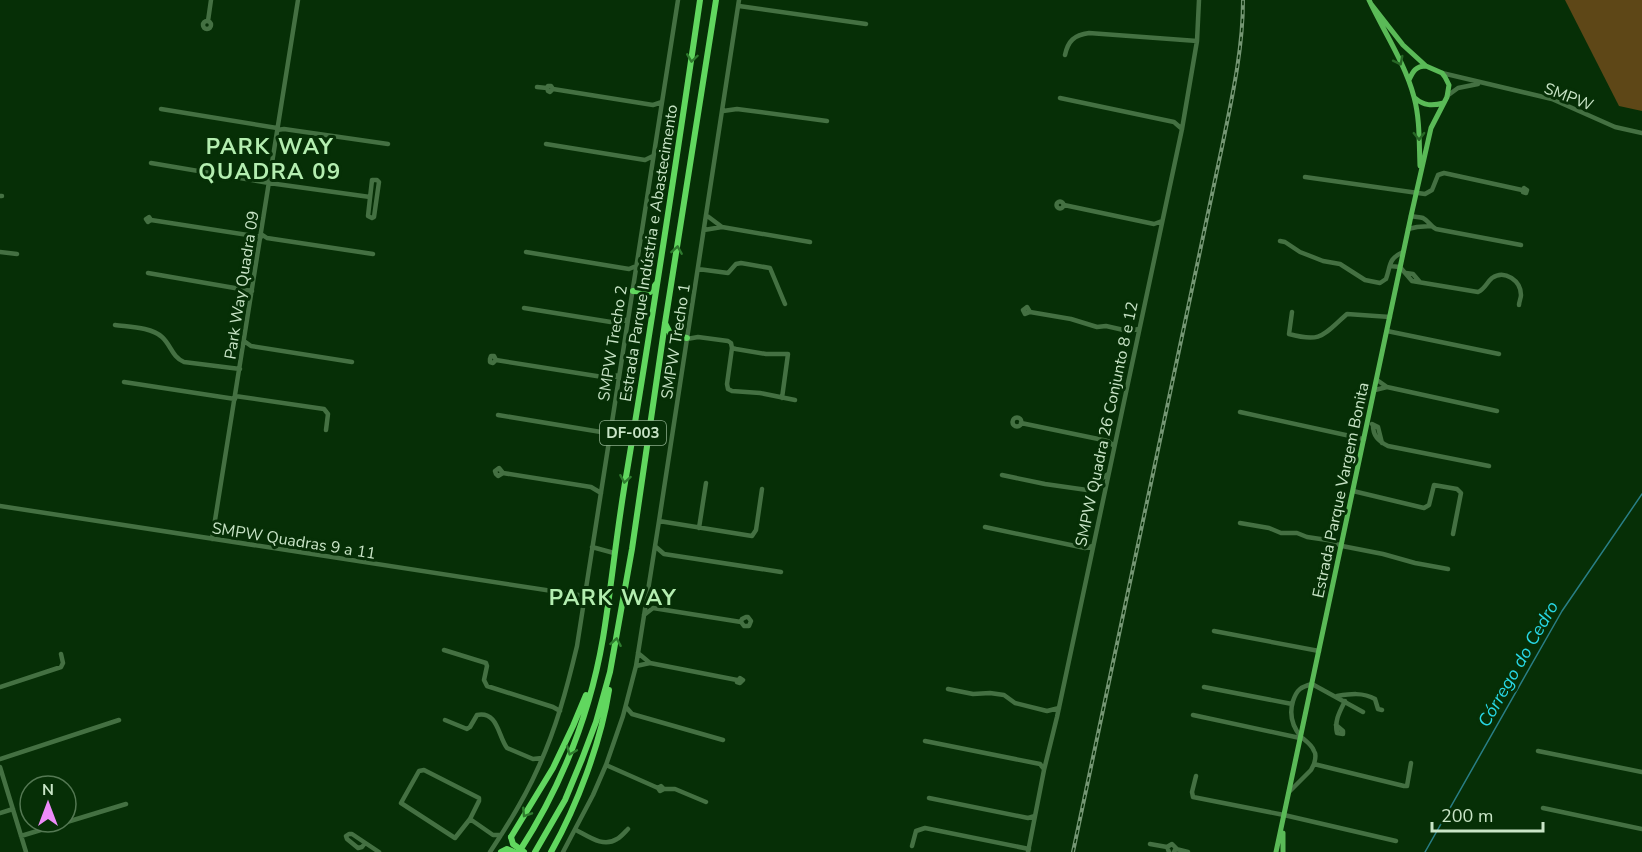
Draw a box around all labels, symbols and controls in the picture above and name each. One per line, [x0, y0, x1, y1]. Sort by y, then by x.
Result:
one-way arrow [686, 53, 698, 62]
one-way arrow [1392, 54, 1403, 65]
street label: SMPW [1541, 77, 1597, 117]
street label: Estrada Parque Indústria e Abastecimento [615, 103, 683, 403]
one-way arrow [1413, 131, 1426, 140]
district label: PARK WAY QUADRA 09 [198, 132, 342, 187]
street label: Park Way Quadra 09 [219, 209, 265, 361]
one-way arrow [670, 246, 682, 255]
street label: SMPW Trecho 1 [656, 282, 696, 401]
street label: SMPW Trecho 2 [593, 284, 633, 403]
street label: SMPW Quadra 26 Conjunto 8 e 12 [1070, 300, 1144, 549]
street label: Estrada Parque Vargem Bonita [1307, 380, 1375, 600]
road number: DF-003 [600, 421, 666, 445]
one-way arrow [620, 474, 632, 483]
street label: SMPW Quadras 9 a 11 [210, 517, 377, 565]
district label: PARK WAY [549, 583, 677, 613]
water label: Córrego do Cedro [1472, 596, 1564, 732]
one-way arrow [609, 637, 621, 647]
one-way arrow [566, 745, 578, 756]
north arrow [18, 774, 78, 834]
text: N [42, 779, 54, 801]
scale bar [1432, 795, 1543, 833]
text: 200 m [1441, 804, 1493, 828]
one-way arrow [522, 806, 533, 817]

